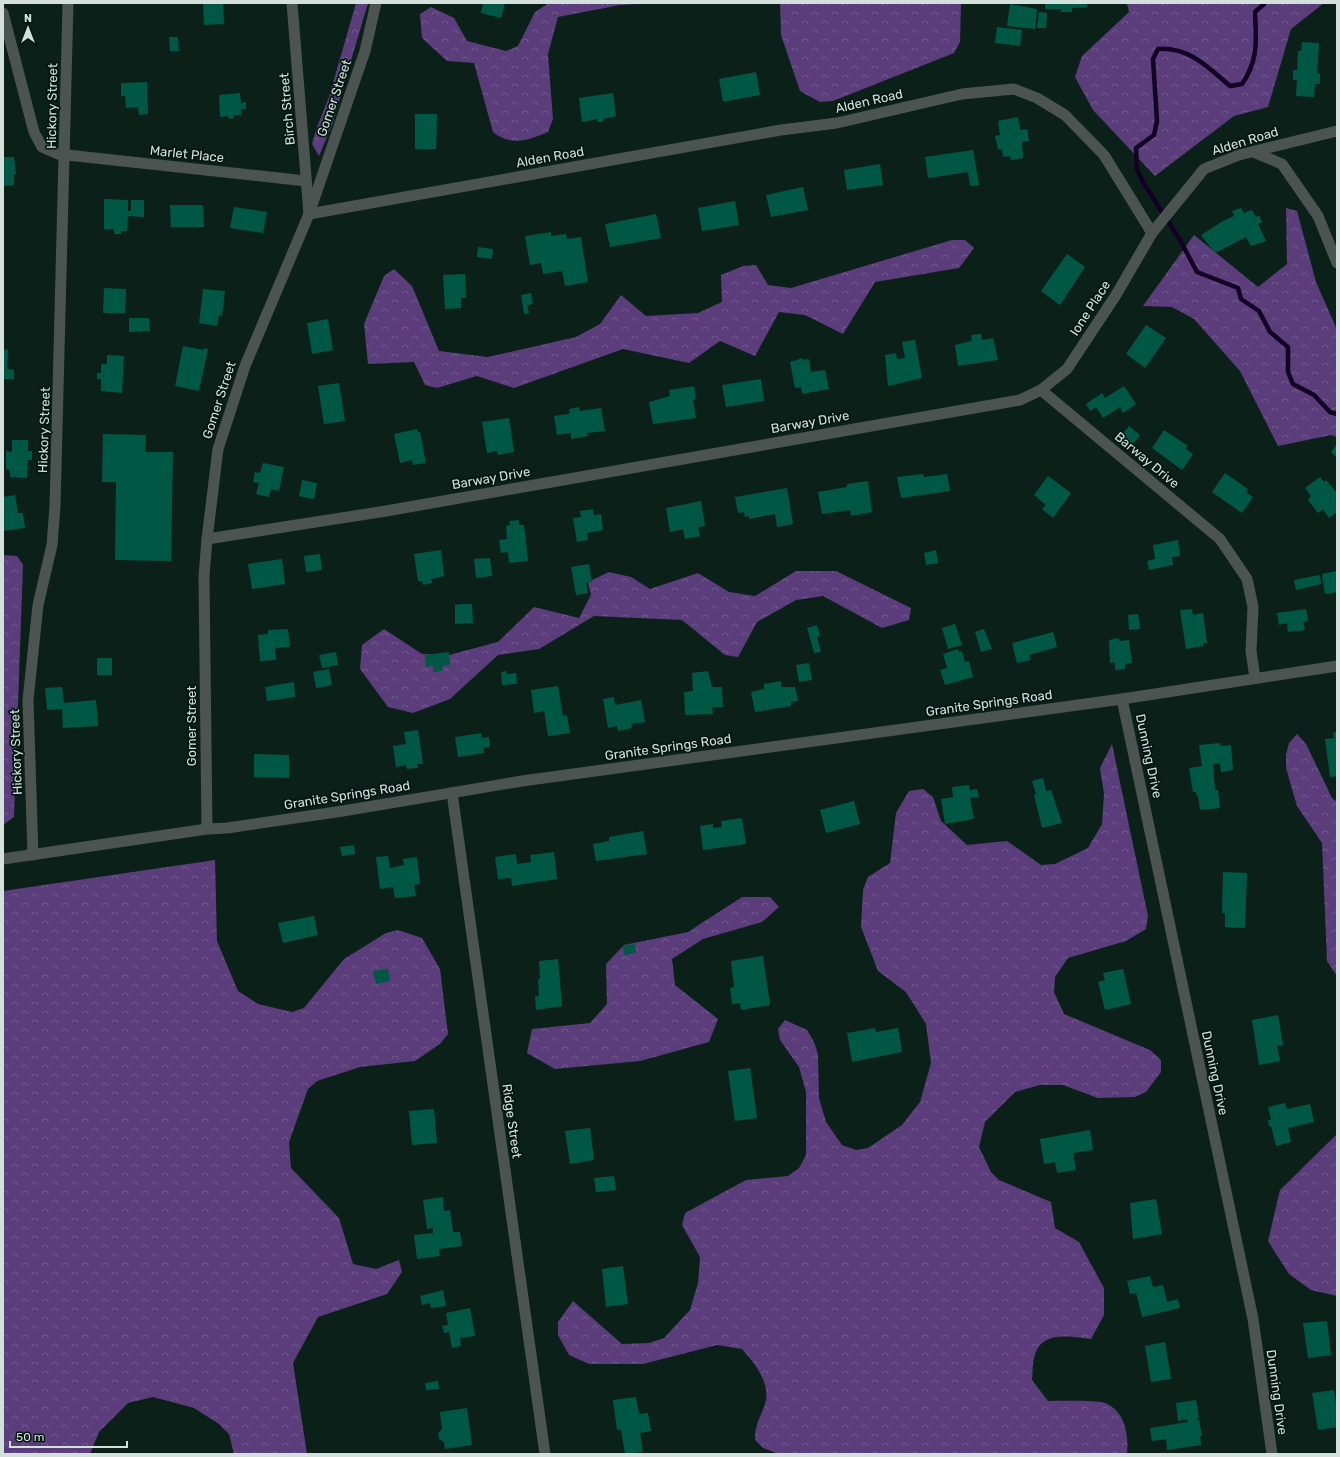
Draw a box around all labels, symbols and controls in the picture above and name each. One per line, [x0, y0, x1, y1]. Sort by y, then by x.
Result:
north arrow [8, 8, 48, 48]
text: N [24, 12, 32, 25]
street label: Gomer Street [314, 57, 354, 139]
street label: Hickory Street [44, 63, 60, 149]
street label: Birch Street [276, 72, 298, 146]
street label: Alden Road [834, 86, 904, 116]
street label: Alden Road [1210, 124, 1280, 158]
street label: Marlet Place [149, 143, 225, 165]
street label: Alden Road [515, 144, 585, 170]
street label: Ione Place [1067, 278, 1113, 338]
street label: Gomer Street [199, 359, 239, 441]
street label: Hickory Street [35, 387, 53, 473]
street label: Barway Drive [770, 408, 850, 436]
street label: Barway Drive [1112, 429, 1182, 491]
street label: Barway Drive [451, 464, 531, 492]
street label: Gomer Street [184, 686, 199, 766]
street label: Granite Springs Road [925, 687, 1053, 720]
street label: Hickory Street [7, 709, 25, 795]
street label: Dunning Drive [1132, 712, 1165, 800]
street label: Granite Springs Road [604, 731, 732, 764]
street label: Granite Springs Road [283, 778, 411, 813]
street label: Dunning Drive [1198, 1029, 1231, 1117]
street label: Ridge Street [498, 1083, 525, 1159]
street label: Dunning Drive [1263, 1348, 1290, 1436]
scale bar [10, 1423, 127, 1449]
text: 50 m [16, 1430, 44, 1444]

